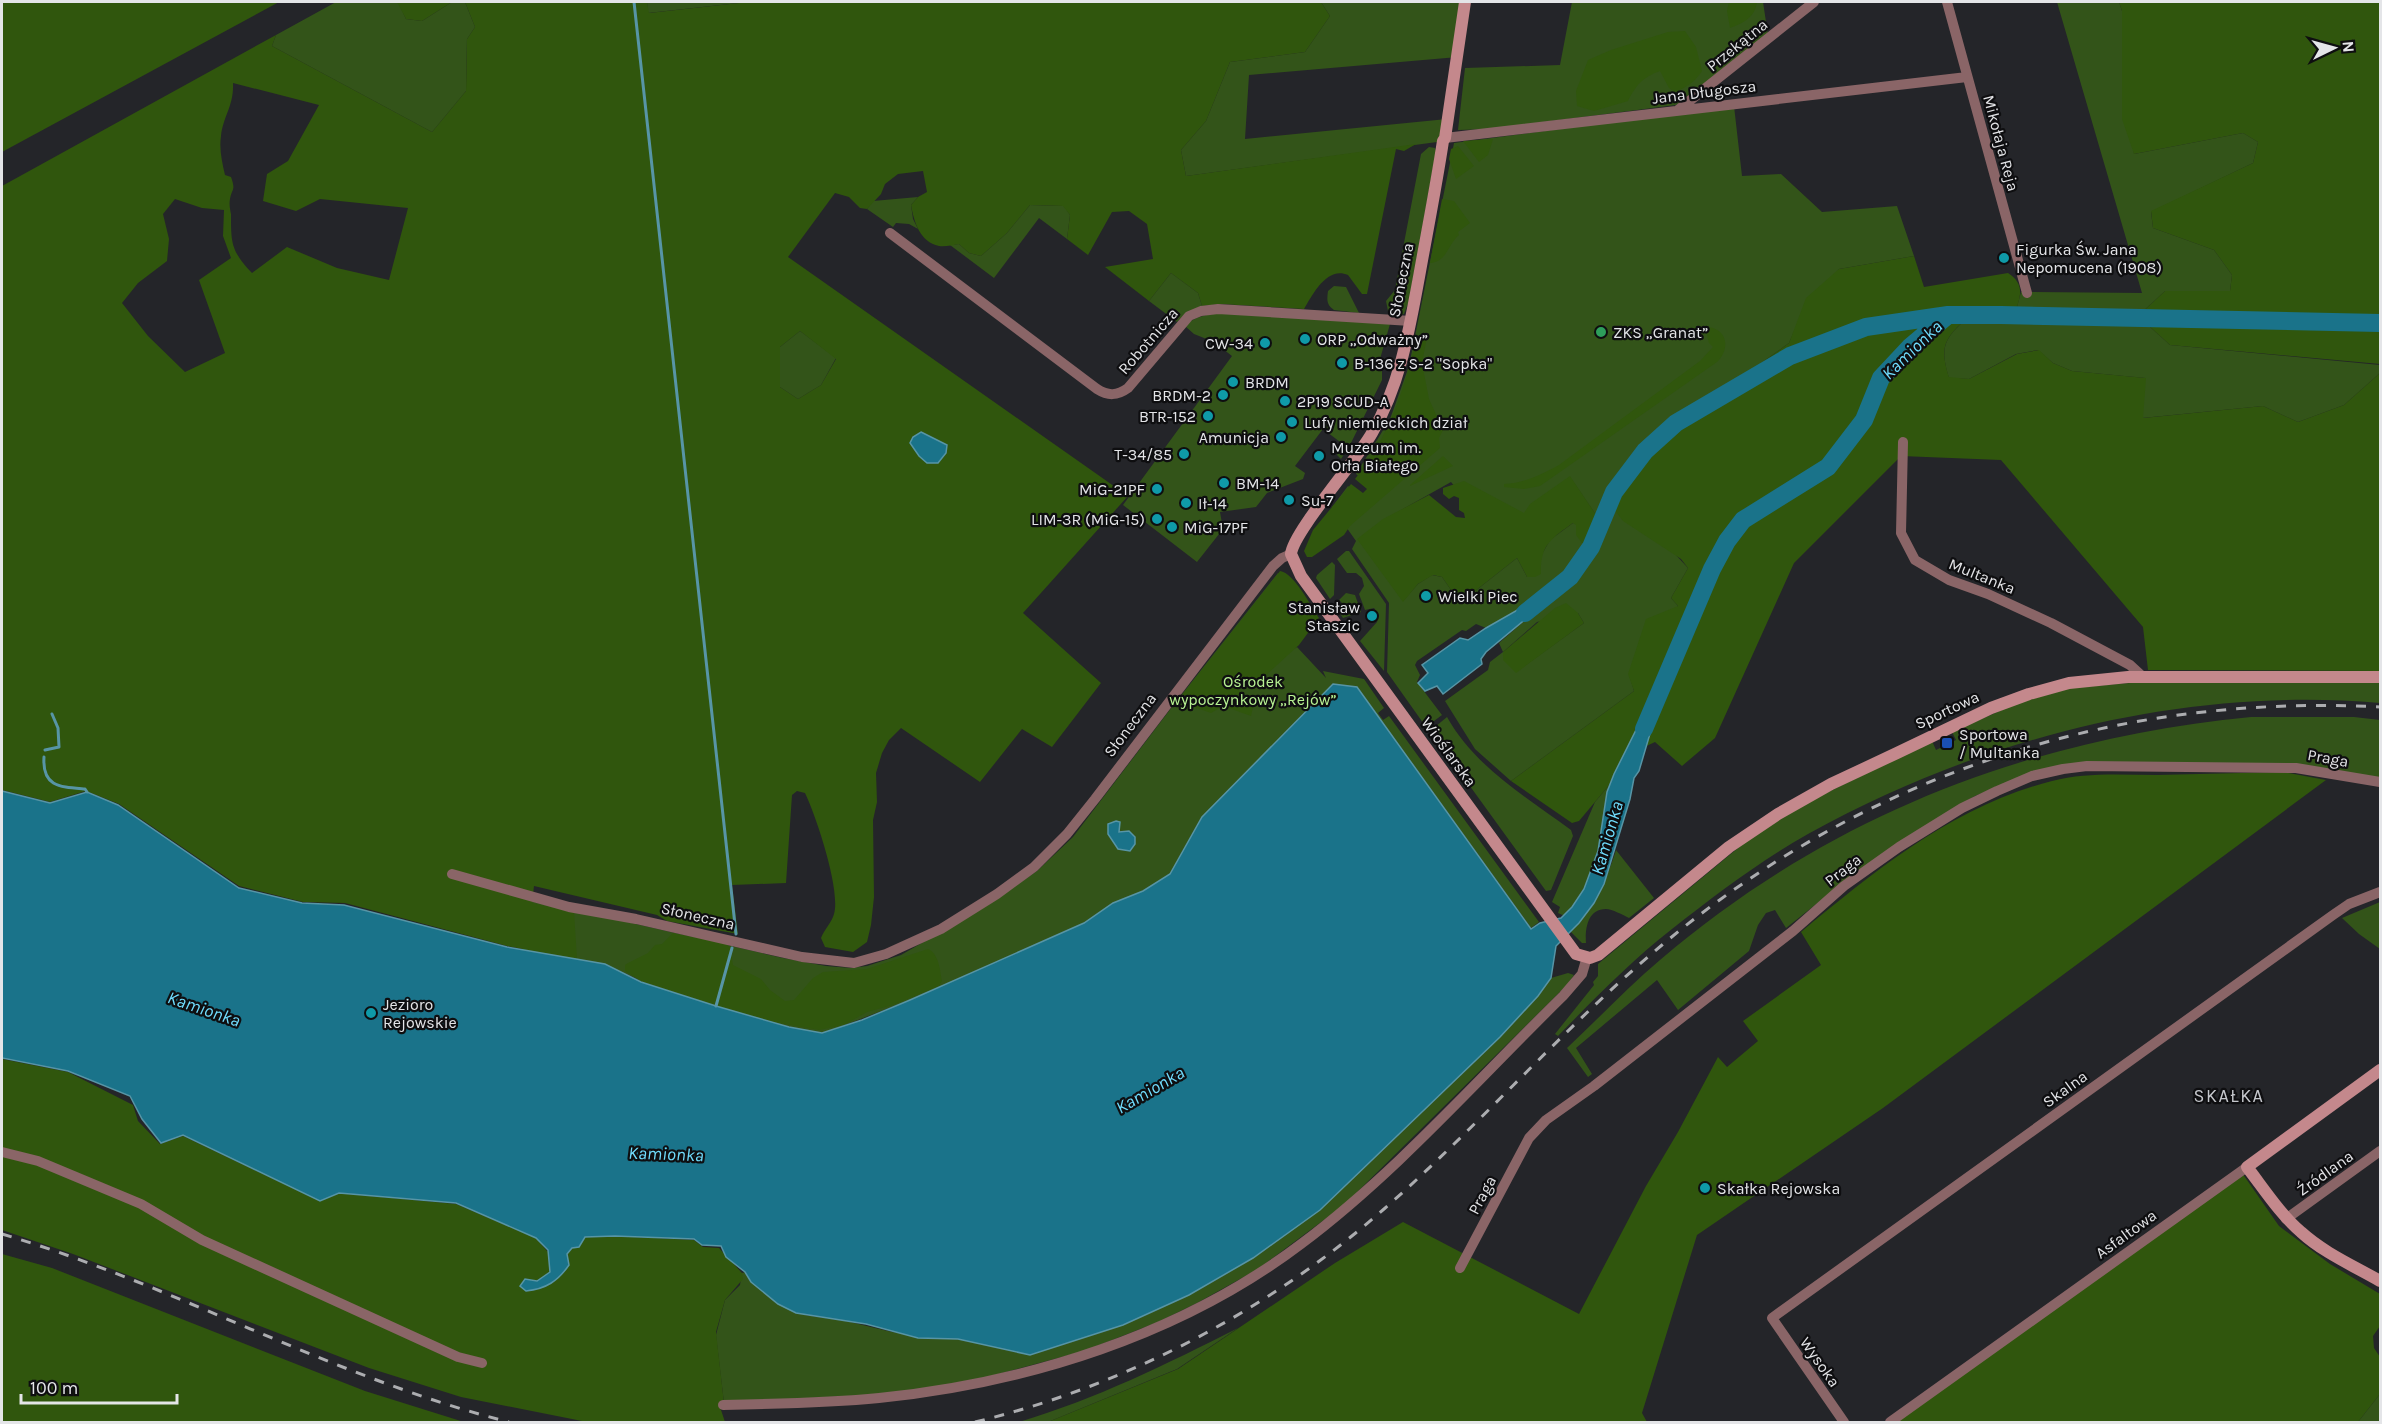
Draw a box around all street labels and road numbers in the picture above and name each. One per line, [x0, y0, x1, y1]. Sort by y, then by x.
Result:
street label: Przekątna [1703, 15, 1771, 75]
street label: Jana Długosza [1651, 76, 1757, 108]
street label: Mikołaja Reja [1979, 93, 2023, 193]
street label: Słoneczna [1385, 241, 1417, 319]
street label: Robotnicza [1114, 304, 1182, 378]
street label: Multanka [1946, 554, 2018, 598]
street label: Sportowa [1912, 687, 1982, 733]
street label: Słoneczna [1100, 689, 1160, 761]
street label: Wioślarska [1417, 713, 1481, 791]
street label: Praga [2306, 745, 2350, 771]
street label: Praga [1821, 850, 1865, 890]
street label: Słoneczna [659, 898, 737, 934]
street label: Skalna [2039, 1066, 2091, 1112]
street label: Źródlana [2293, 1146, 2357, 1200]
street label: Praga [1464, 1172, 1500, 1218]
street label: Asfaltowa [2092, 1205, 2160, 1263]
street label: Wysoka [1796, 1333, 1844, 1391]

